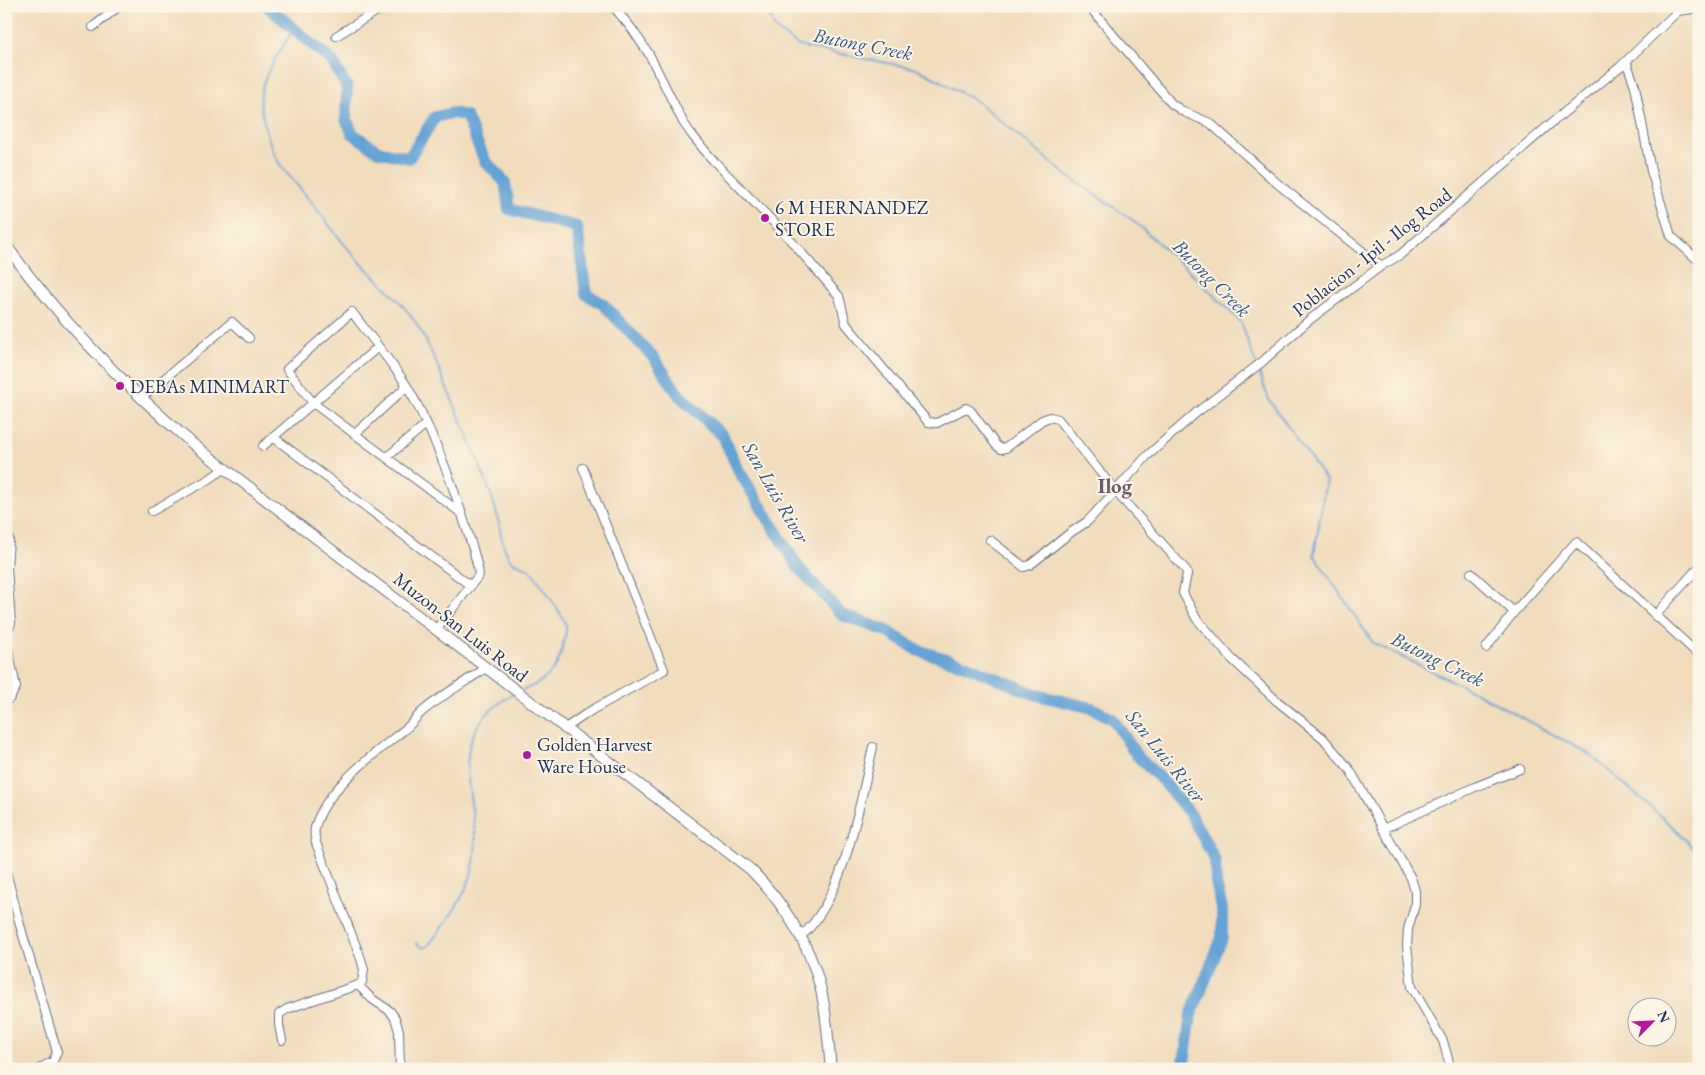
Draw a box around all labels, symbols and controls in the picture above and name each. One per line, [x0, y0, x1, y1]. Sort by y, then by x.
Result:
water label: Butong Creek [810, 21, 915, 66]
street label: Poblacion - Ipil - Ilog Road [1287, 182, 1457, 322]
place label: 6 M HERNANDEZ STORE [775, 195, 929, 242]
marker: 6 M HERNANDEZ STORE [759, 212, 771, 224]
water label: Butong Creek [1167, 233, 1257, 323]
place label: DEBAs MINIMART [130, 374, 289, 399]
marker: DEBAs MINIMART [114, 380, 126, 392]
water label: San Luis River [736, 436, 816, 549]
district label: Ilog [1098, 472, 1133, 499]
street label: Muzon-San Luis Road [388, 566, 534, 688]
water label: Butong Creek [1386, 625, 1489, 693]
water label: San Luis River [1120, 703, 1212, 809]
place label: Golden Harvest Ware House [537, 732, 652, 779]
marker: Golden Harvest Ware House [521, 749, 533, 761]
north arrow [1628, 998, 1678, 1048]
text: N [1653, 1008, 1675, 1026]

